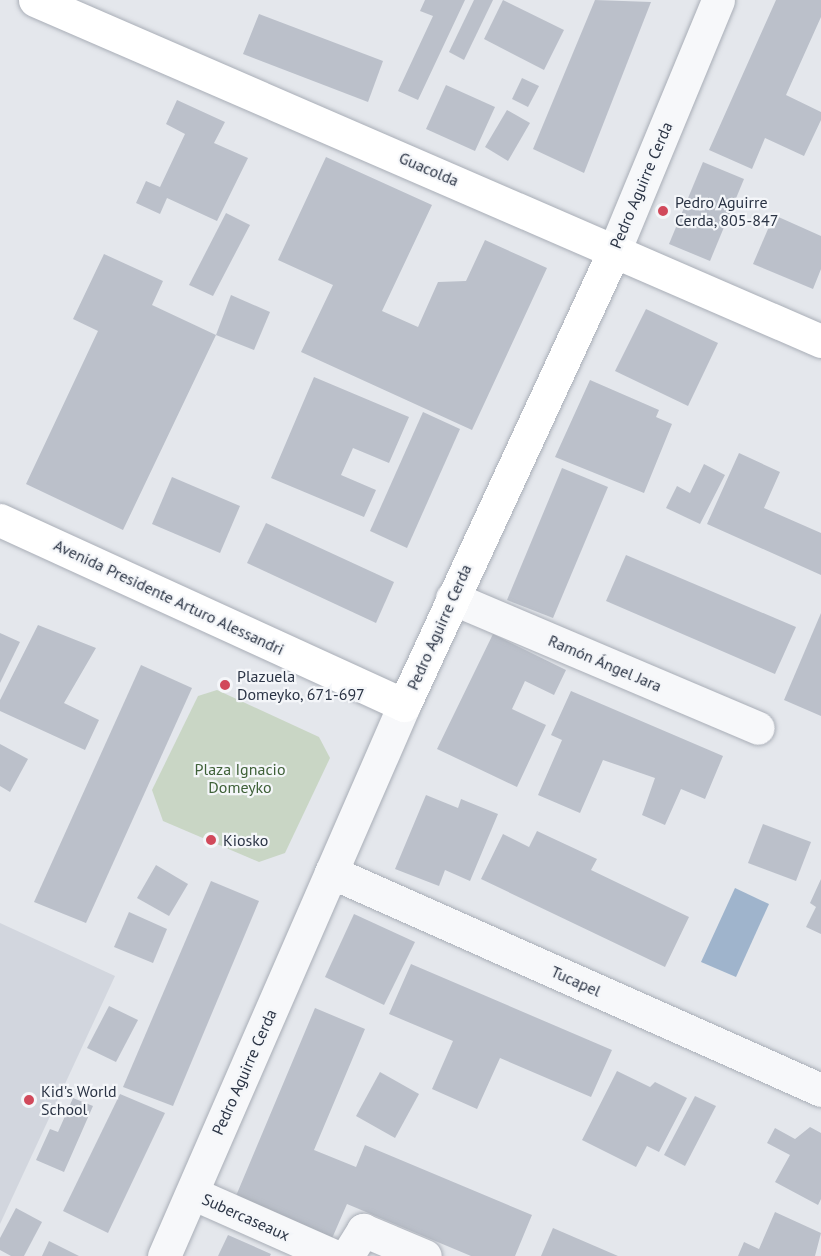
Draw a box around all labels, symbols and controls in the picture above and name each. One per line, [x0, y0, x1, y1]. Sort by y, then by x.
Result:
street label: Pedro Aguirre Cerda [606, 119, 676, 251]
street label: Guacolda [396, 148, 462, 190]
place label: Pedro Aguirre Cerda, 805-847 [675, 192, 780, 230]
marker: Pedro Aguirre Cerda, 805-847 [656, 204, 670, 218]
street label: Avenida Presidente Arturo Alessandri [50, 535, 288, 659]
street label: Pedro Aguirre Cerda [403, 561, 475, 693]
street label: Ramón Ángel Jara [545, 630, 665, 696]
place label: Plazuela Domeyko, 671-697 [237, 666, 366, 704]
marker: Plazuela Domeyko, 671-697 [218, 678, 232, 692]
park label: Plaza Ignacio Domeyko [195, 759, 285, 797]
place label: Kiosko [223, 830, 268, 850]
marker: Kiosko [204, 833, 218, 847]
street label: Tucapel [548, 962, 604, 1000]
street label: Pedro Aguirre Cerda [208, 1006, 280, 1138]
place label: Kid's World School [41, 1081, 117, 1119]
marker: Kid's World School [22, 1093, 36, 1107]
street label: Subercaseaux [199, 1189, 293, 1245]

